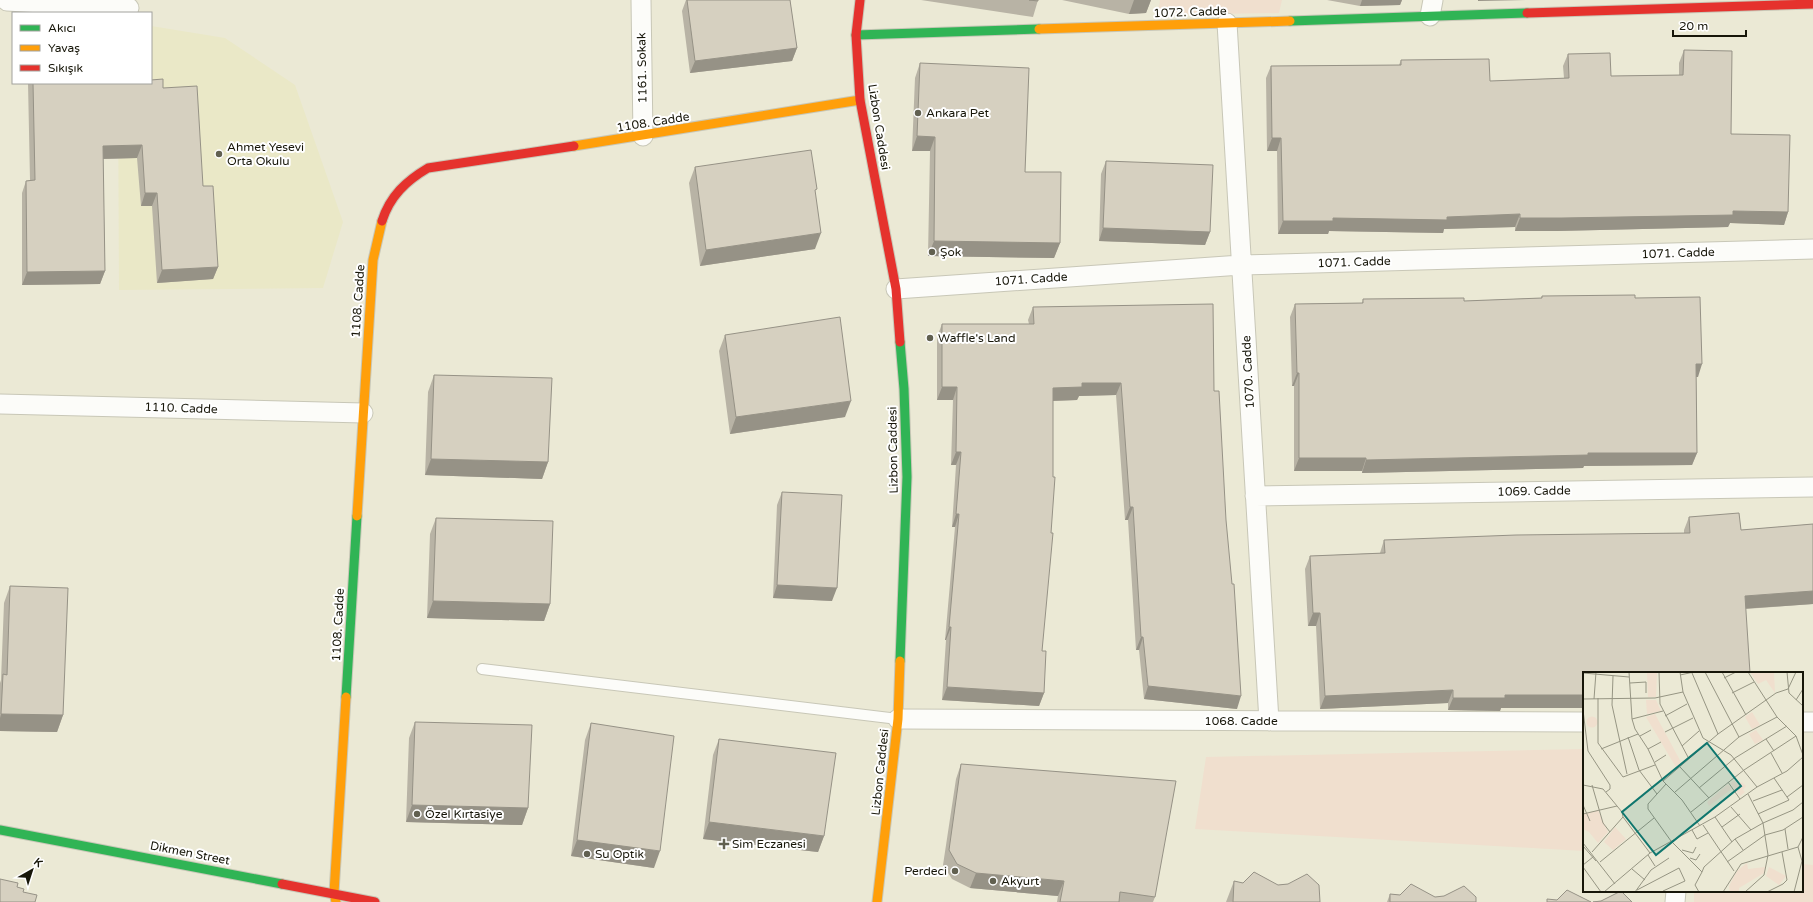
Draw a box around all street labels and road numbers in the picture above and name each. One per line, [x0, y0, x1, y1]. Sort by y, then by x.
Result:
street label: 1072. Cadde [1153, 4, 1227, 20]
street label: 1161. Sokak [634, 32, 650, 104]
street label: Lizbon Caddesi [865, 83, 893, 171]
street label: 1108. Cadde [616, 109, 691, 135]
street label: 1071. Cadde [1641, 245, 1715, 261]
street label: 1071. Cadde [1317, 254, 1391, 270]
street label: 1108. Cadde [348, 264, 368, 338]
street label: 1071. Cadde [994, 269, 1068, 289]
street label: 1070. Cadde [1239, 335, 1257, 409]
street label: 1110. Cadde [144, 400, 218, 416]
street label: Lizbon Caddesi [885, 406, 901, 494]
street label: 1069. Cadde [1497, 483, 1571, 499]
street label: 1108. Cadde [329, 588, 347, 662]
street label: 1068. Cadde [1204, 714, 1278, 728]
street label: Lizbon Caddesi [868, 728, 892, 816]
street label: Dikmen Street [149, 838, 231, 868]

